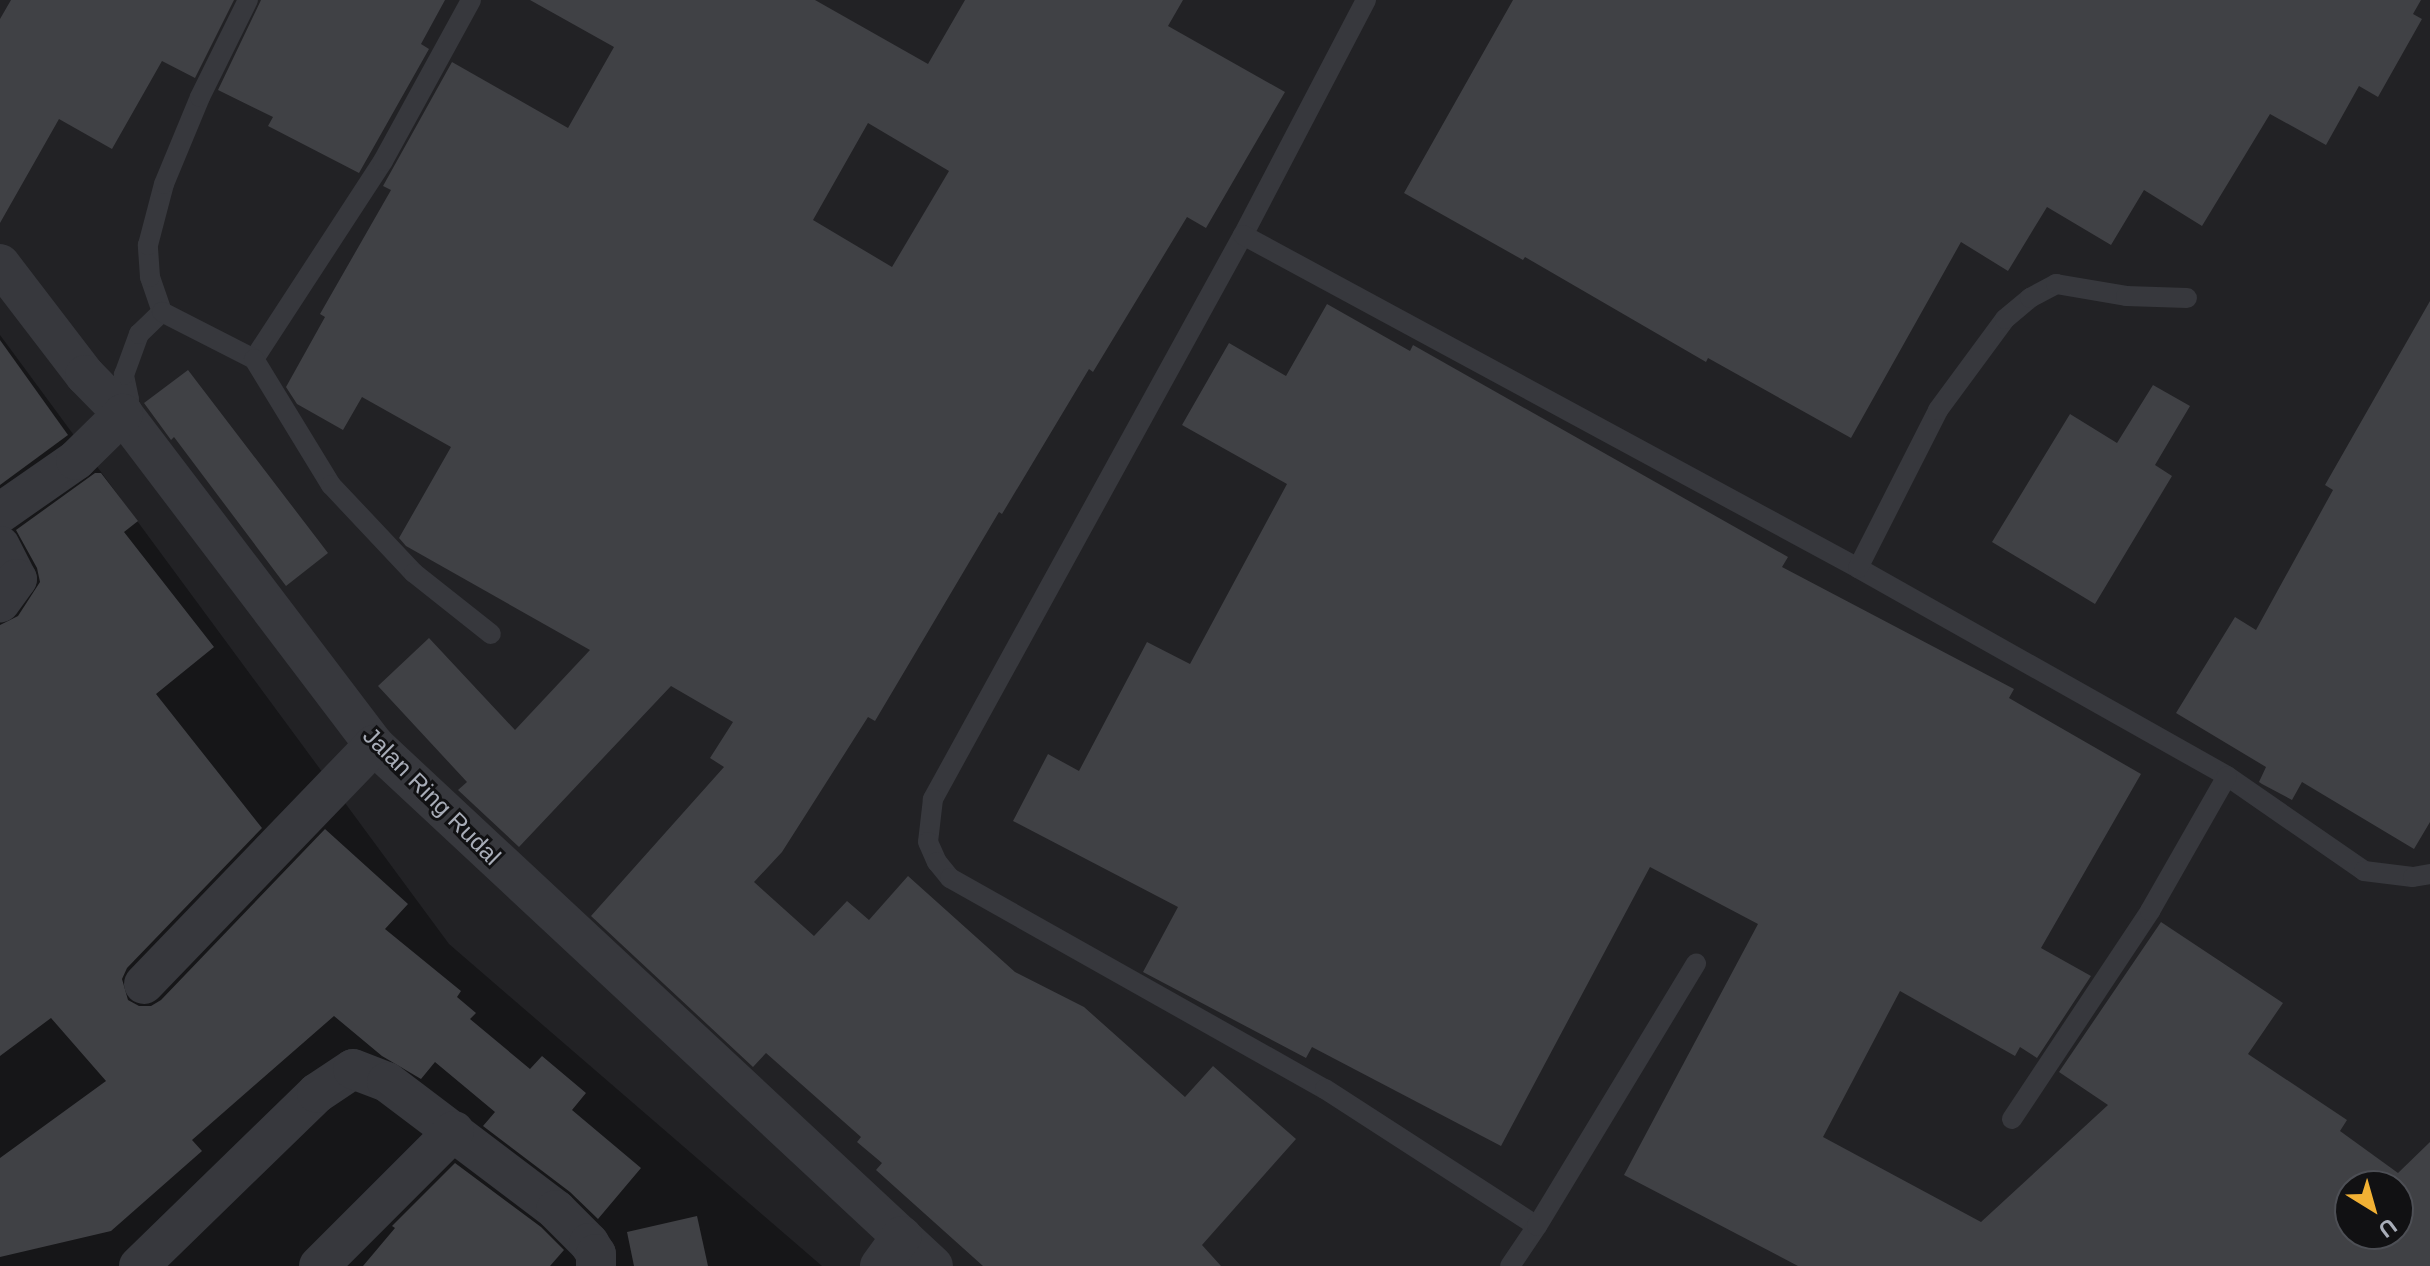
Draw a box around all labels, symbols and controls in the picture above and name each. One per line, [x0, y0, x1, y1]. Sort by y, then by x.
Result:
street label: Jalan Ring Rudal [357, 721, 507, 871]
north arrow [2334, 1170, 2414, 1250]
text: U [2374, 1213, 2401, 1243]

